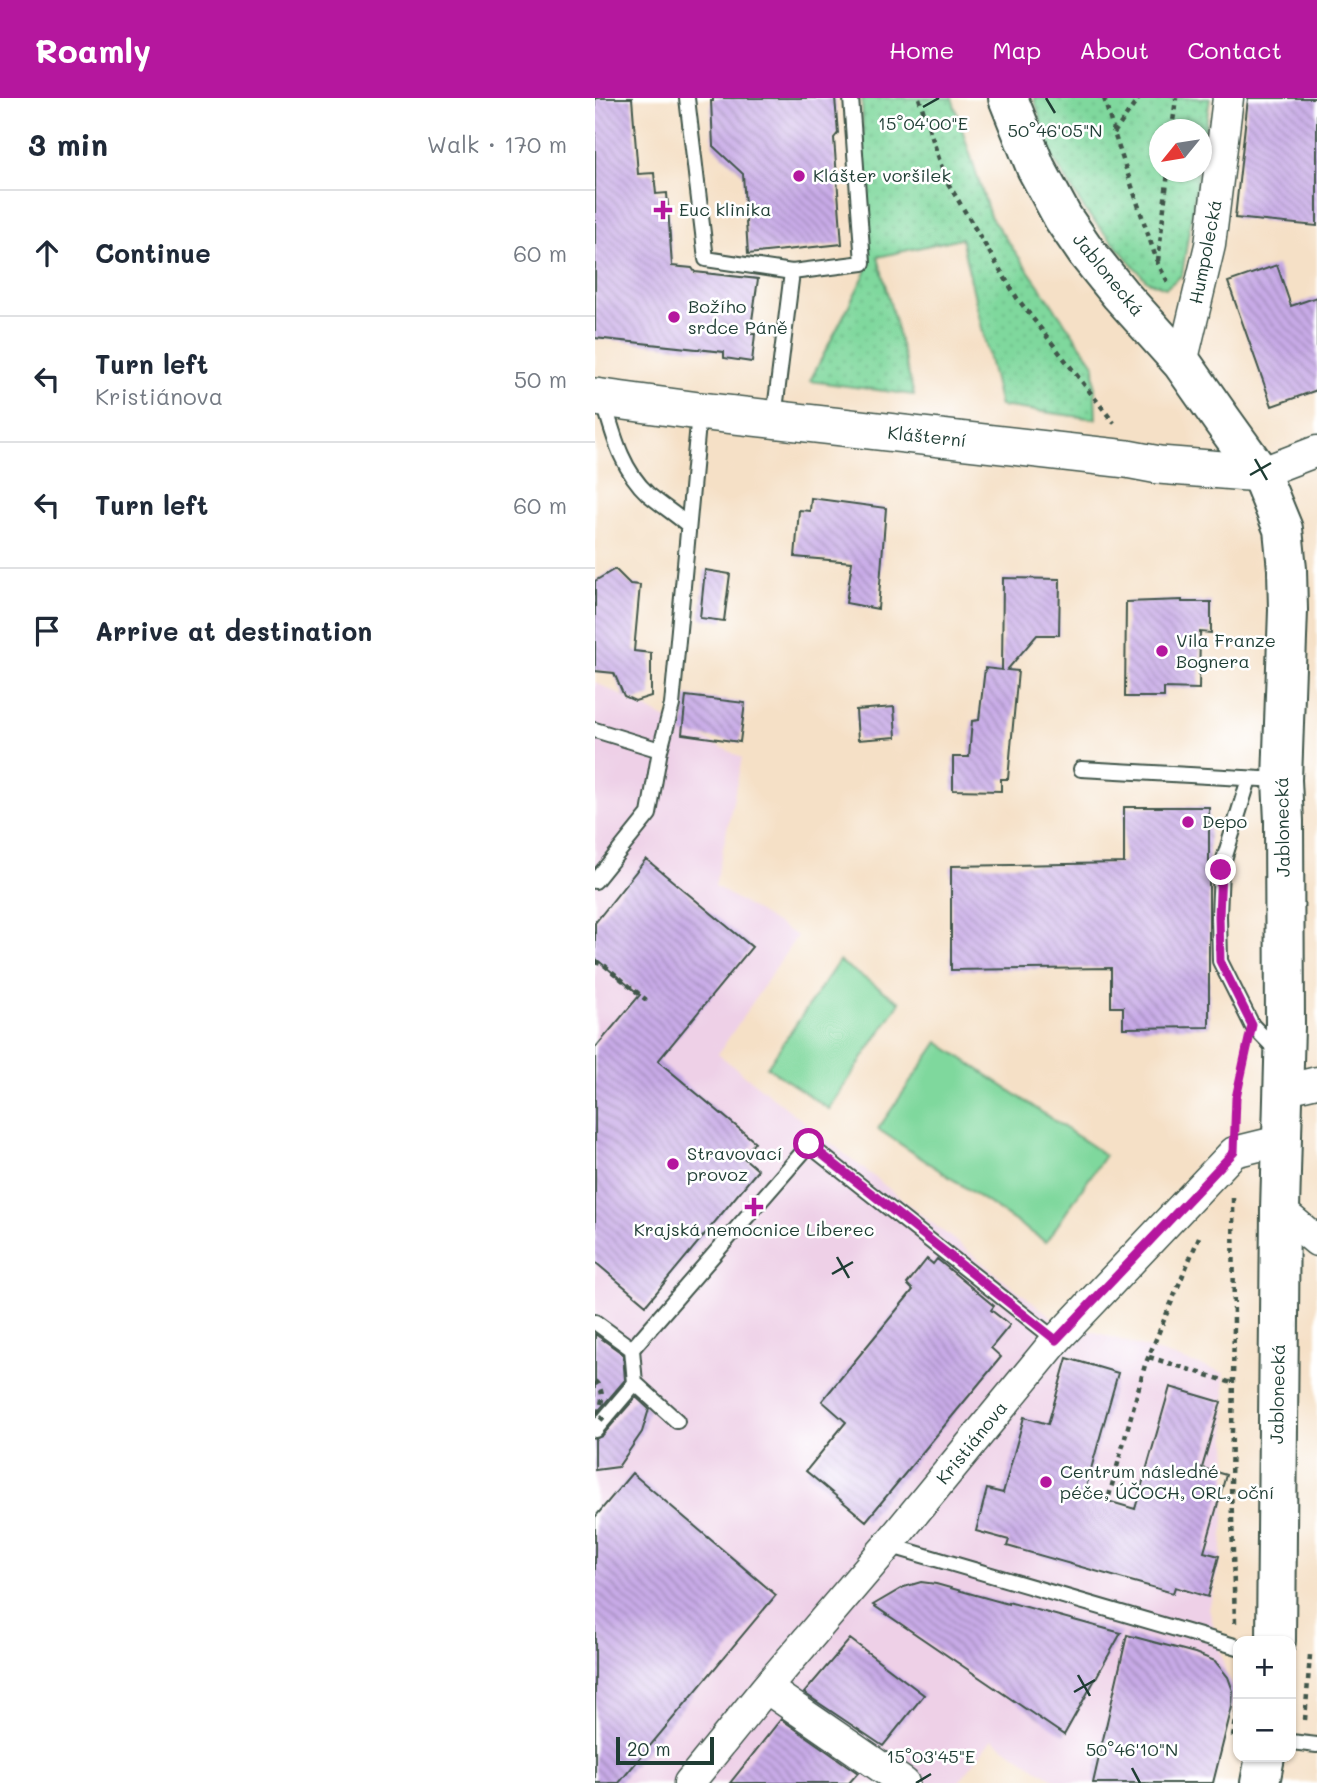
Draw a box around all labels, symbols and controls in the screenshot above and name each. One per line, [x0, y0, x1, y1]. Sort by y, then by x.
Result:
text: Roamly [35, 28, 151, 71]
text: Home [889, 34, 954, 65]
text: Map [992, 34, 1041, 65]
text: About [1079, 34, 1149, 65]
text: Contact [1187, 34, 1282, 65]
text: 15°04'00"E [878, 111, 968, 135]
text: 50°46'05"N [1007, 118, 1103, 142]
north arrow [1149, 119, 1212, 182]
text: 3 min [28, 124, 108, 164]
text: Walk · 170 m [427, 129, 567, 159]
place label: Klášter voršilek [813, 163, 951, 187]
marker: Klášter voršilek [791, 168, 807, 184]
place label: Euc klinika [679, 197, 771, 221]
street label: Humpolecká [1183, 198, 1227, 306]
marker: Euc klinika [653, 200, 673, 220]
street label: Jablonecká [1068, 228, 1150, 321]
icon: ahead [28, 234, 66, 272]
text: Continue [95, 236, 211, 270]
text: 60 m [513, 238, 567, 268]
place label: Božího srdce Páně [688, 294, 788, 339]
marker: Božího srdce Páně [666, 309, 682, 325]
text: Turn left [95, 347, 208, 381]
icon: left [28, 360, 66, 398]
text: 50 m [514, 364, 567, 394]
text: Kristiánova [95, 381, 223, 411]
street label: Klášterní [886, 420, 968, 452]
icon: left [28, 486, 66, 524]
text: Turn left [95, 488, 208, 522]
text: 60 m [513, 490, 567, 520]
icon: arrive [28, 612, 66, 650]
text: Arrive at destination [95, 614, 372, 648]
place label: Vila Franze Bognera [1176, 628, 1276, 673]
marker: Vila Franze Bognera [1154, 643, 1170, 659]
street label: Jablonecká [1269, 777, 1295, 877]
place label: Depo [1202, 809, 1248, 833]
marker: Depo [1180, 814, 1196, 830]
route end [1205, 854, 1236, 885]
route start [793, 1128, 824, 1159]
place label: Stravovací provoz [687, 1141, 782, 1186]
marker: Stravovací provoz [665, 1156, 681, 1172]
marker: Krajská nemocnice Liberec [744, 1197, 764, 1217]
place label: Krajská nemocnice Liberec [634, 1217, 874, 1241]
street label: Jablonecká [1264, 1344, 1290, 1444]
street label: Kristiánova [930, 1396, 1012, 1489]
place label: Centrum následné péče, ÚČOCH, ORL, oční [1060, 1459, 1274, 1504]
marker: Centrum následné péče, ÚČOCH, ORL, oční [1038, 1474, 1054, 1490]
map controls [1233, 1636, 1296, 1762]
button: + [1233, 1636, 1296, 1699]
button: − [1233, 1699, 1296, 1762]
scale bar [616, 1734, 714, 1766]
text: 20 m [627, 1736, 671, 1761]
text: 50°46'10"N [1086, 1737, 1178, 1761]
text: 15°03'45"E [887, 1744, 975, 1768]

